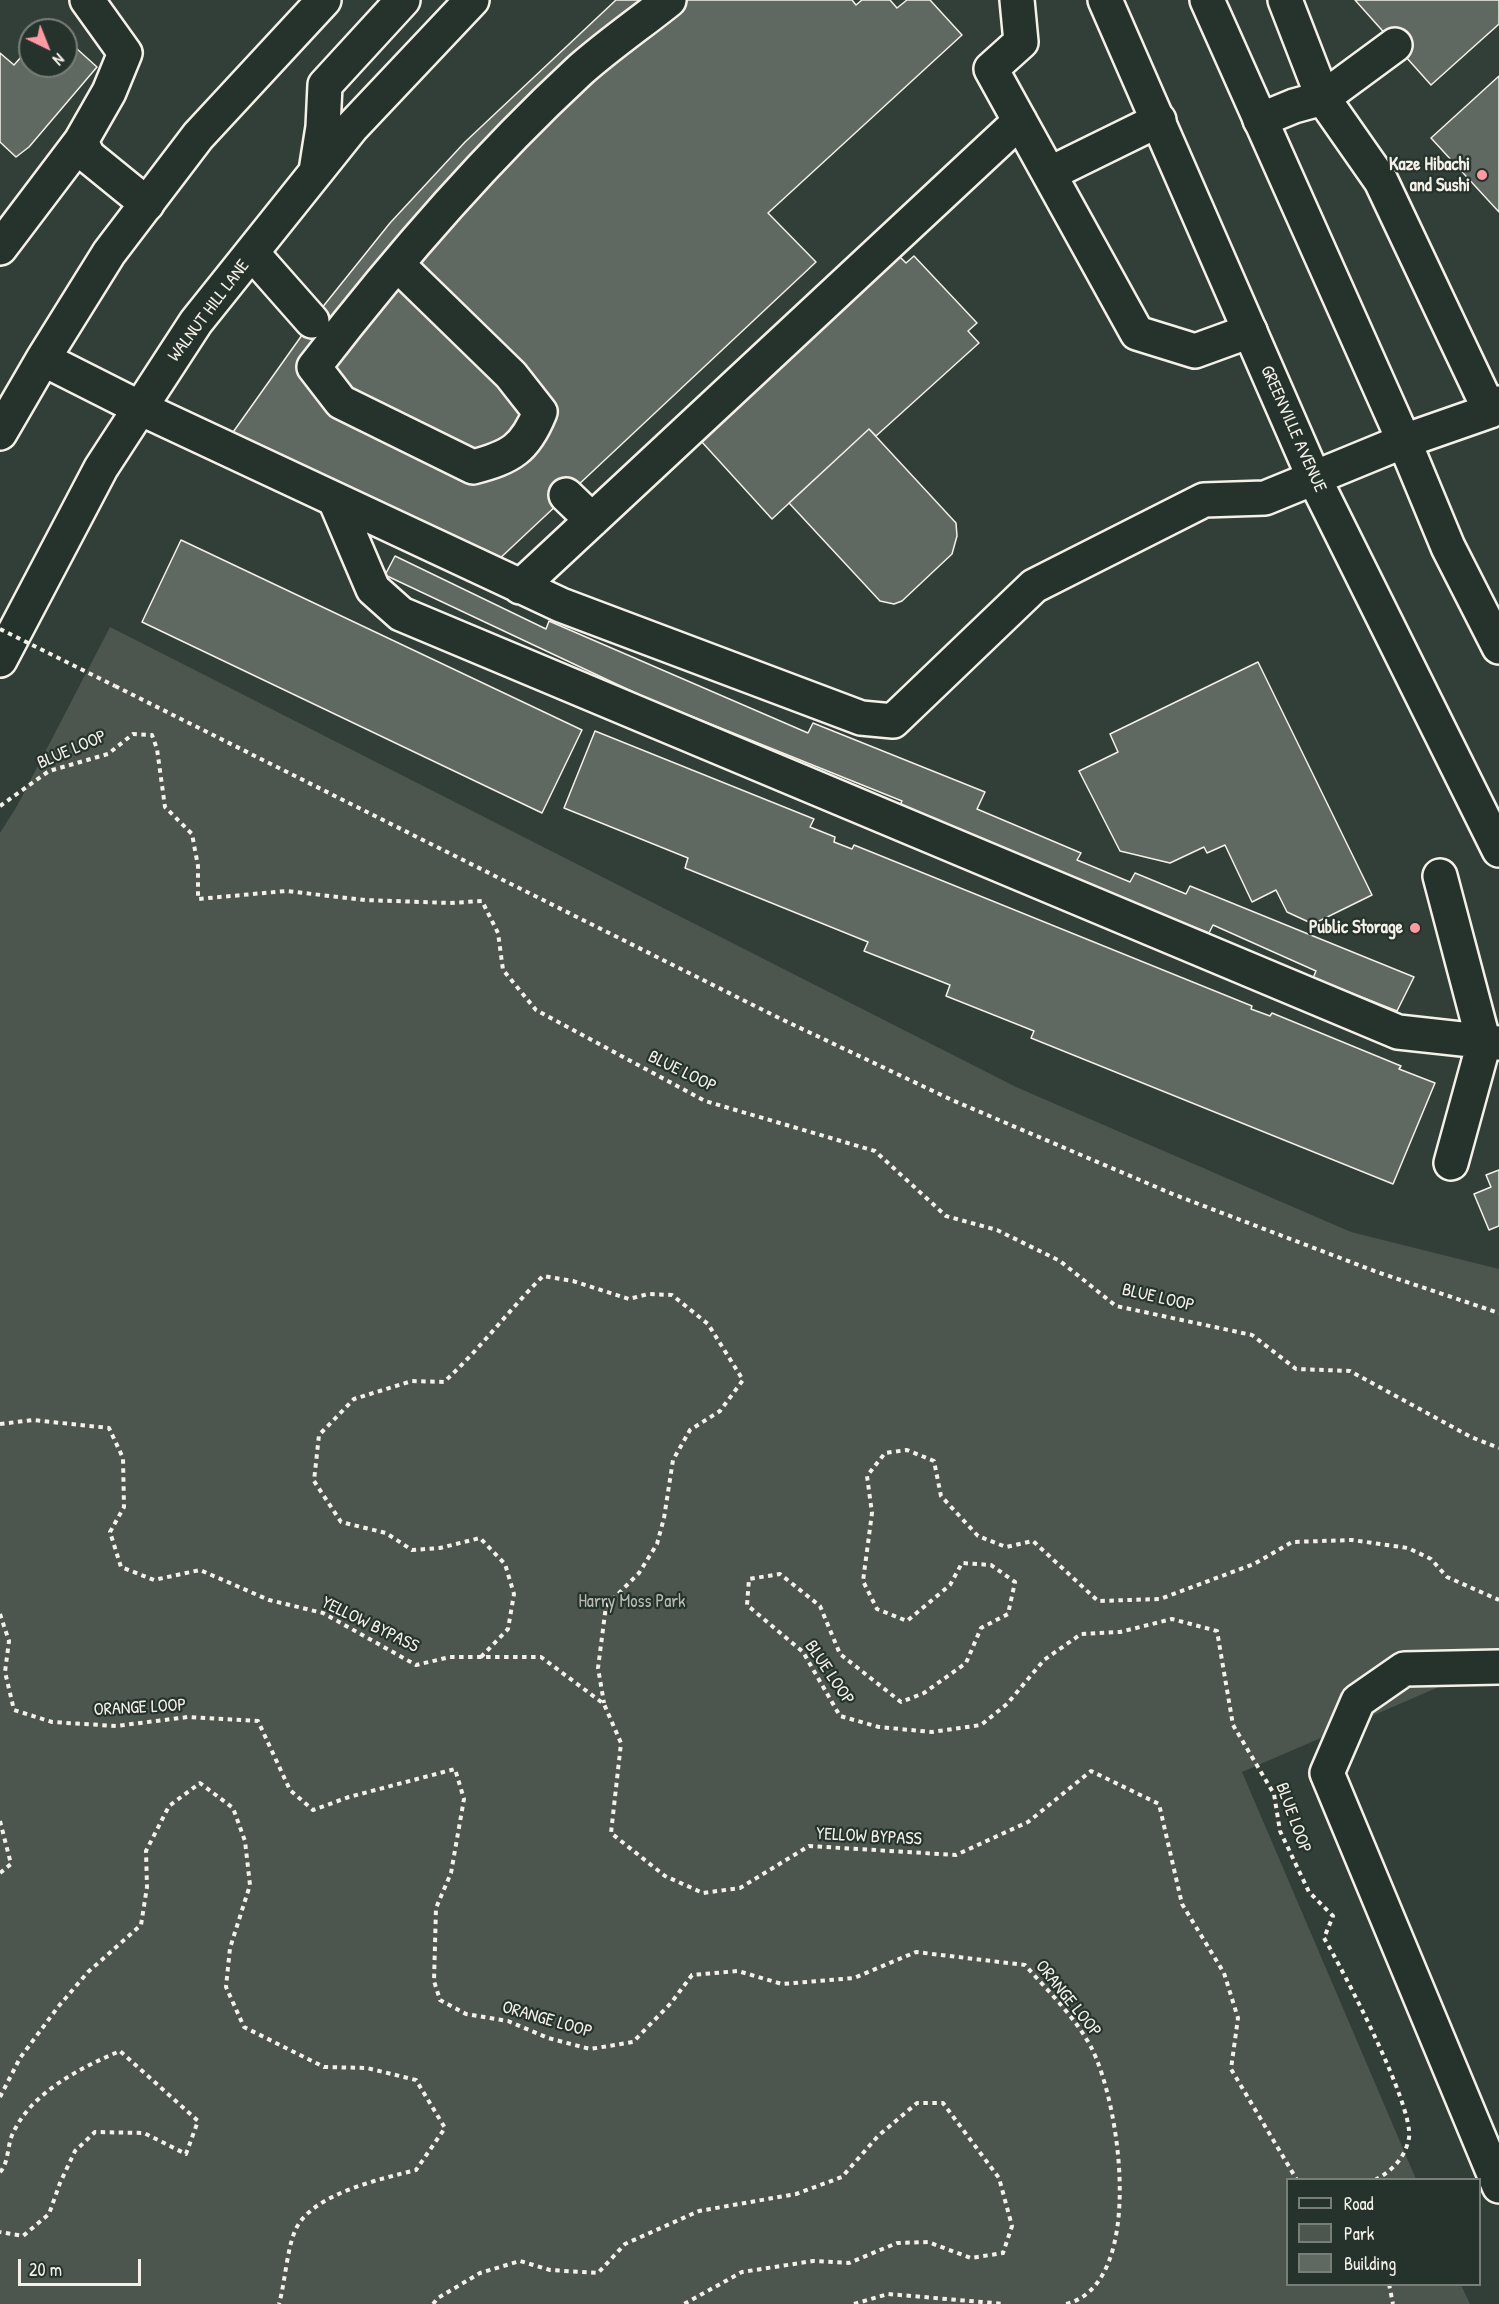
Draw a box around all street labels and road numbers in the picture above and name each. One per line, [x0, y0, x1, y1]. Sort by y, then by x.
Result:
street label: WALNUT HILL LANE [164, 256, 254, 366]
street label: GREENVILLE AVENUE [1255, 362, 1331, 496]
street label: BLUE LOOP [34, 726, 110, 774]
street label: BLUE LOOP [644, 1046, 720, 1098]
street label: BLUE LOOP [1120, 1279, 1196, 1317]
street label: YELLOW BYPASS [318, 1592, 422, 1658]
street label: BLUE LOOP [800, 1637, 858, 1709]
street label: ORANGE LOOP [93, 1695, 187, 1721]
street label: BLUE LOOP [1270, 1780, 1316, 1856]
street label: YELLOW BYPASS [816, 1823, 922, 1851]
street label: ORANGE LOOP [1030, 1956, 1106, 2042]
street label: ORANGE LOOP [499, 1997, 595, 2043]

